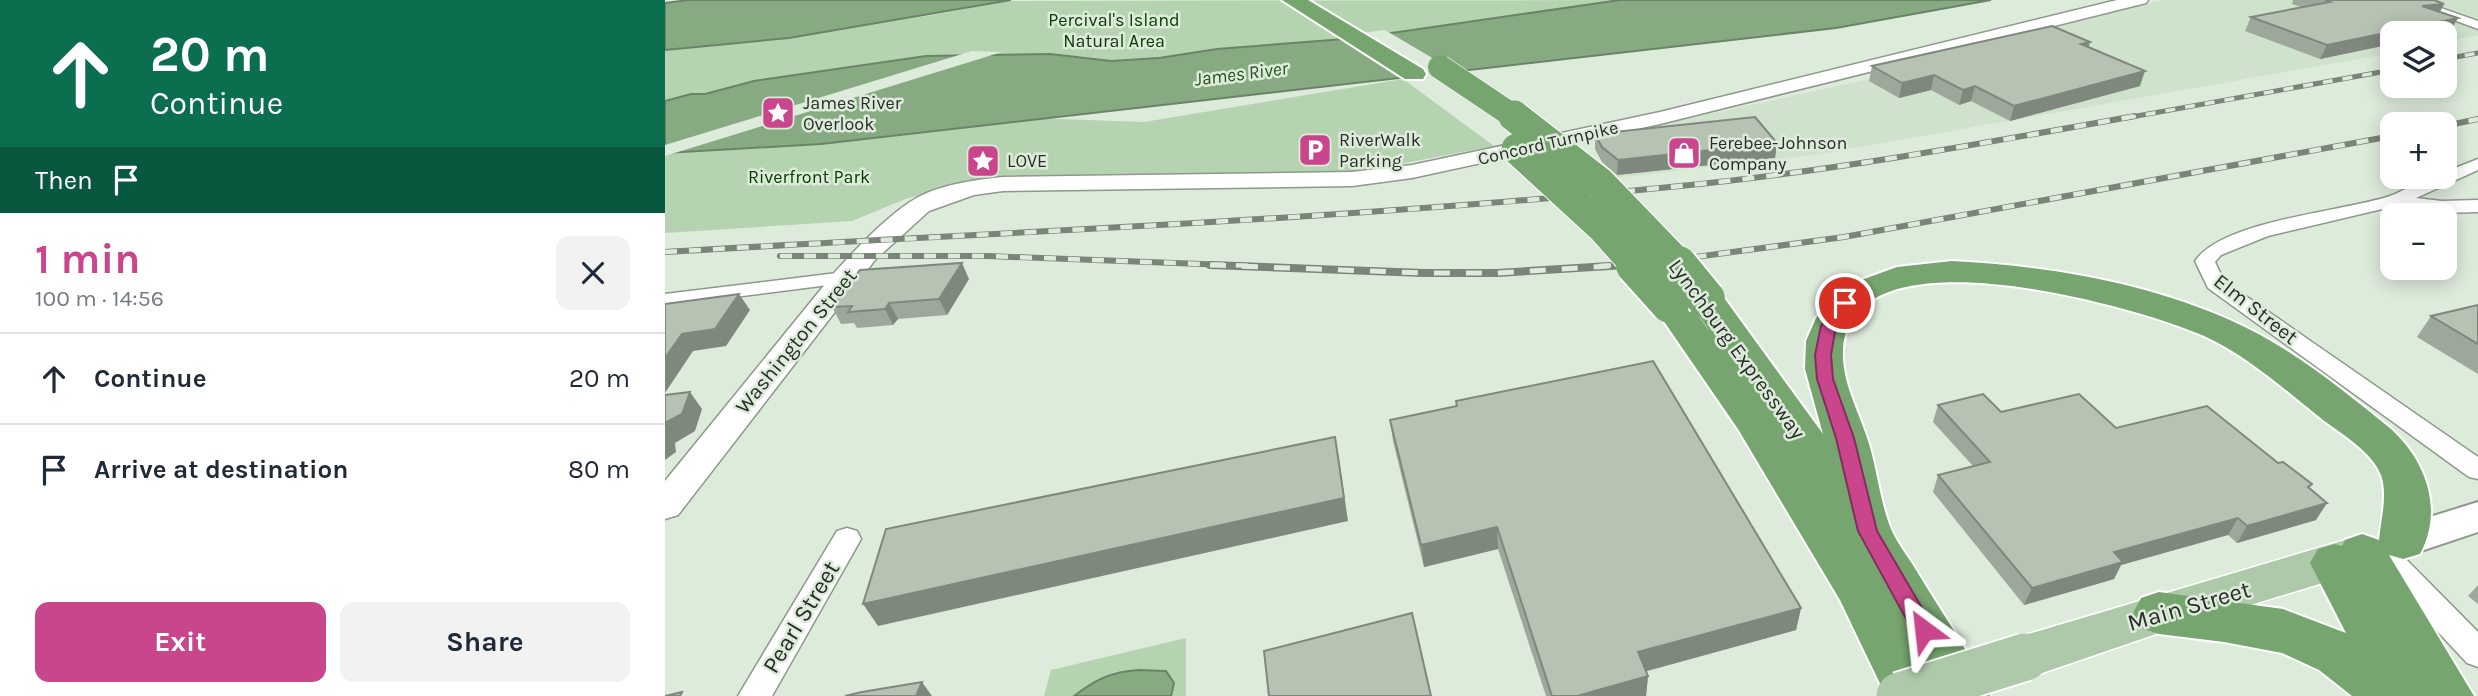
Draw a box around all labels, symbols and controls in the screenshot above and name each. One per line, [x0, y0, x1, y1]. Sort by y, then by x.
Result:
park label: Percival's Island Natural Area [1048, 9, 1180, 52]
map controls [2380, 21, 2457, 280]
button: layers [2380, 21, 2457, 98]
text: 20 m [150, 26, 270, 83]
icon: ahead [35, 28, 126, 119]
water label: James River [1193, 57, 1291, 91]
text: Continue [150, 85, 283, 122]
place label: James River Overlook [803, 92, 902, 135]
place icon: James River Overlook [759, 94, 797, 132]
button: + [2380, 112, 2457, 189]
street label: Concord Turnpike [1476, 116, 1620, 170]
place label: RiverWalk Parking [1339, 129, 1421, 172]
parking icon: RiverWalk Parking [1296, 131, 1334, 169]
place label: Ferebee-Johnson Company [1709, 132, 1847, 175]
shop icon: Ferebee-Johnson Company [1665, 134, 1703, 172]
place icon: LOVE [964, 142, 1002, 180]
place label: LOVE [1007, 150, 1047, 172]
icon: arrive [107, 161, 145, 199]
text: Then [35, 165, 93, 196]
park label: Riverfront Park [748, 166, 870, 188]
button: − [2380, 203, 2457, 280]
text: 1 min [35, 234, 140, 284]
button: close [556, 236, 630, 310]
street label: Lynchburg Expressway [1664, 254, 1810, 444]
street label: Washington Street [730, 264, 862, 418]
street label: Elm Street [2209, 269, 2303, 349]
pin [1815, 273, 1875, 333]
icon: arrive [1826, 284, 1864, 322]
text: 100 m · 14:56 [35, 285, 164, 312]
icon: ahead [35, 360, 73, 398]
text: Continue [94, 363, 206, 394]
text: 20 m [569, 363, 630, 394]
icon: arrive [35, 451, 73, 489]
text: Arrive at destination [94, 454, 348, 485]
text: 80 m [568, 454, 630, 485]
street label: Pearl Street [757, 556, 845, 678]
street label: Main Street [2124, 575, 2254, 637]
position arrow [1887, 593, 1961, 667]
button: Exit [35, 602, 326, 682]
button: Share [340, 602, 630, 682]

